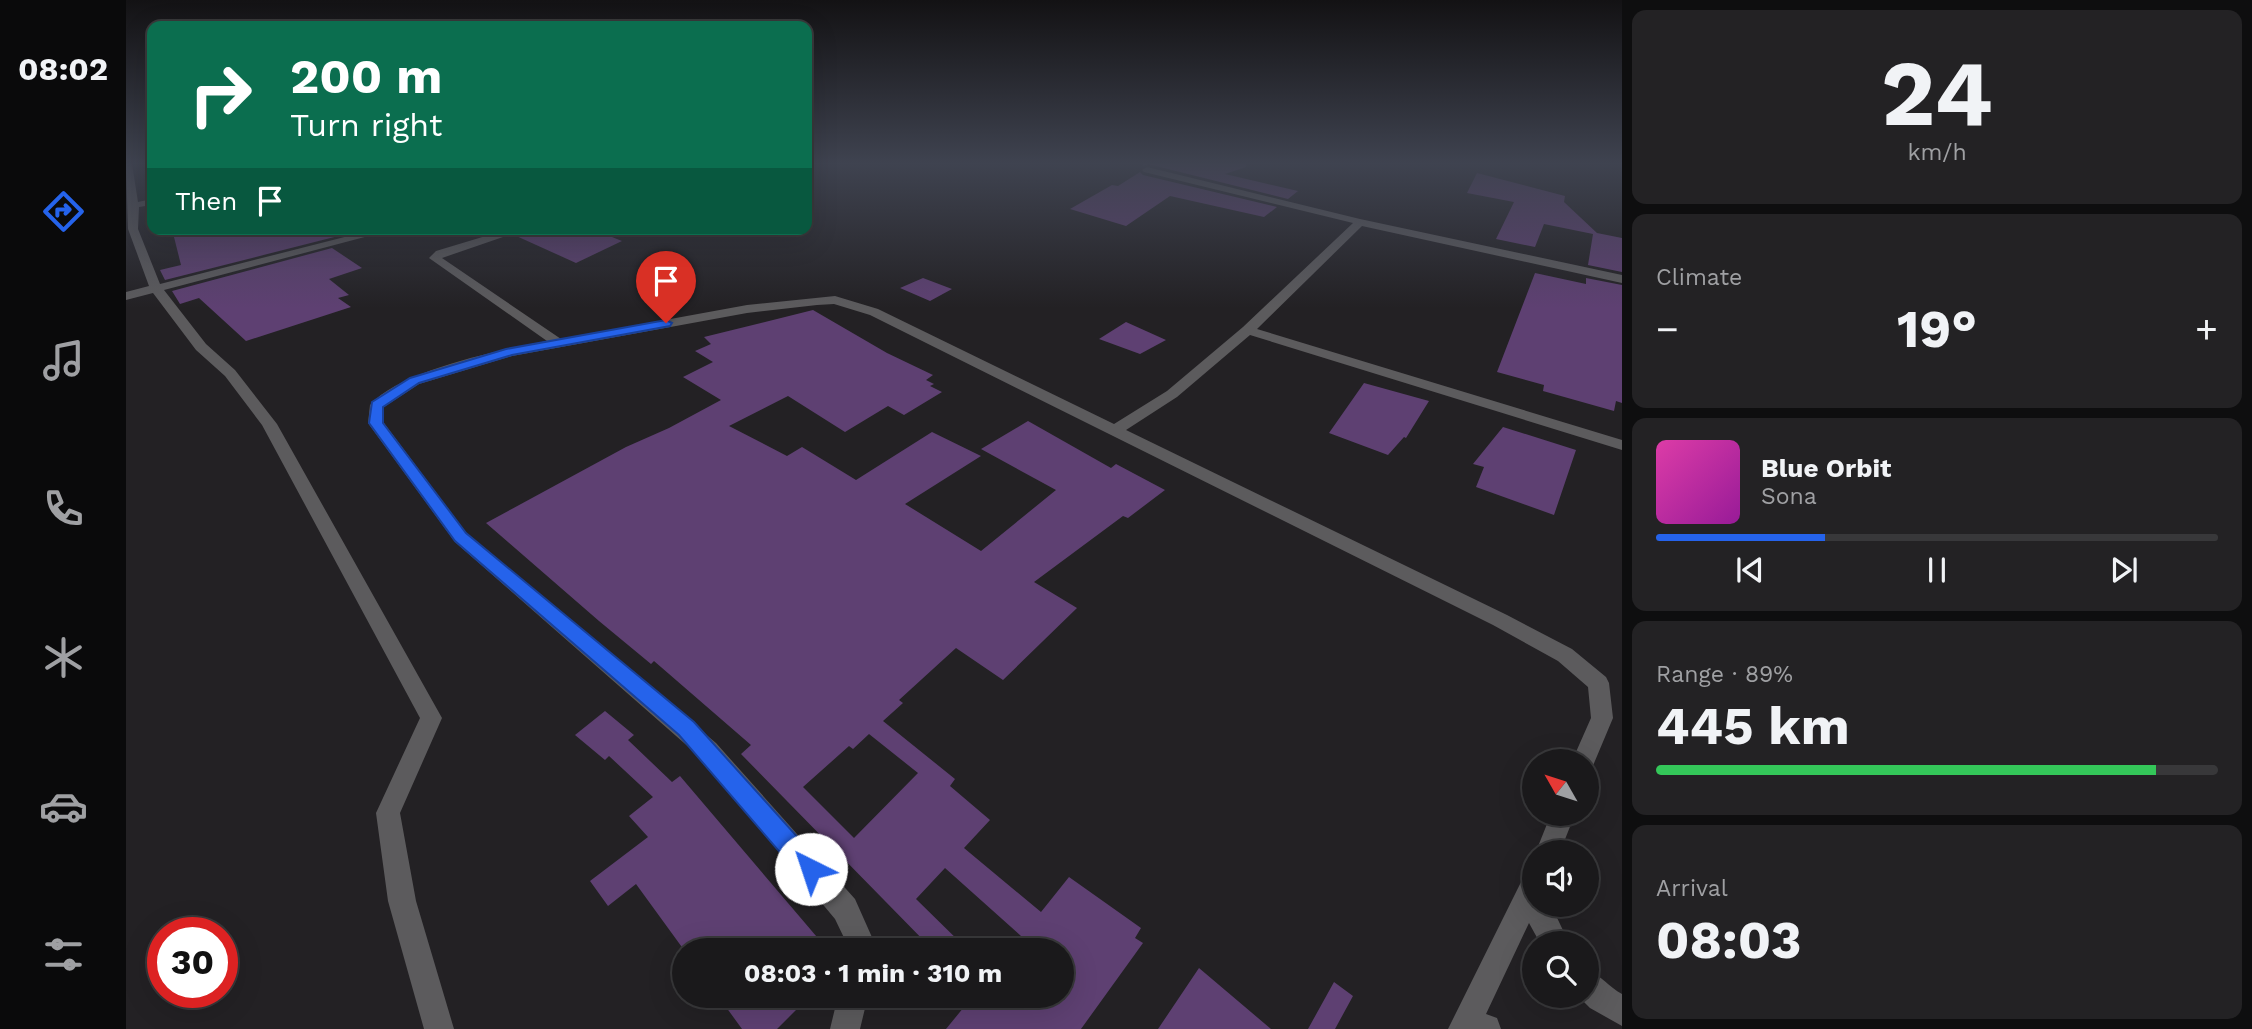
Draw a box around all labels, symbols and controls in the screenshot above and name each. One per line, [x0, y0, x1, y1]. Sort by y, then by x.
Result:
text: 24 [1881, 40, 1993, 147]
text: 200 m [290, 47, 442, 105]
icon: right [175, 49, 266, 140]
text: 08:02 [18, 50, 108, 88]
text: Turn right [290, 106, 442, 144]
text: km/h [1907, 139, 1967, 166]
icon: arrive [251, 182, 289, 220]
text: Then [175, 186, 237, 216]
icon: directions [39, 187, 88, 236]
pin [636, 251, 696, 323]
icon: arrive [647, 262, 685, 300]
text: Climate [1656, 264, 1742, 291]
text: 19° [1897, 299, 1977, 360]
text: − [1656, 307, 1679, 351]
text: + [2195, 307, 2218, 351]
icon: music [39, 336, 88, 385]
text: Blue Orbit [1761, 453, 1891, 483]
text: Sona [1761, 483, 1817, 510]
icon: phone [39, 484, 88, 533]
icon: previous [1731, 551, 1769, 589]
icon: pause [1918, 551, 1956, 589]
icon: next [2105, 551, 2143, 589]
icon: climate [39, 633, 88, 682]
text: Range · 89% [1656, 661, 1793, 688]
text: 445 km [1656, 696, 1850, 757]
north arrow [1522, 749, 1600, 826]
map controls [1522, 749, 1599, 1008]
icon: car [39, 782, 88, 831]
position arrow [774, 832, 848, 906]
button: sound [1522, 840, 1599, 917]
text: Arrival [1656, 875, 1728, 902]
text: 08:03 [1656, 910, 1802, 971]
speed limit sign: 30 [147, 917, 238, 1008]
icon: filters [39, 930, 88, 979]
button: search [1522, 931, 1599, 1008]
text: 08:03 · 1 min · 310 m [744, 958, 1002, 988]

